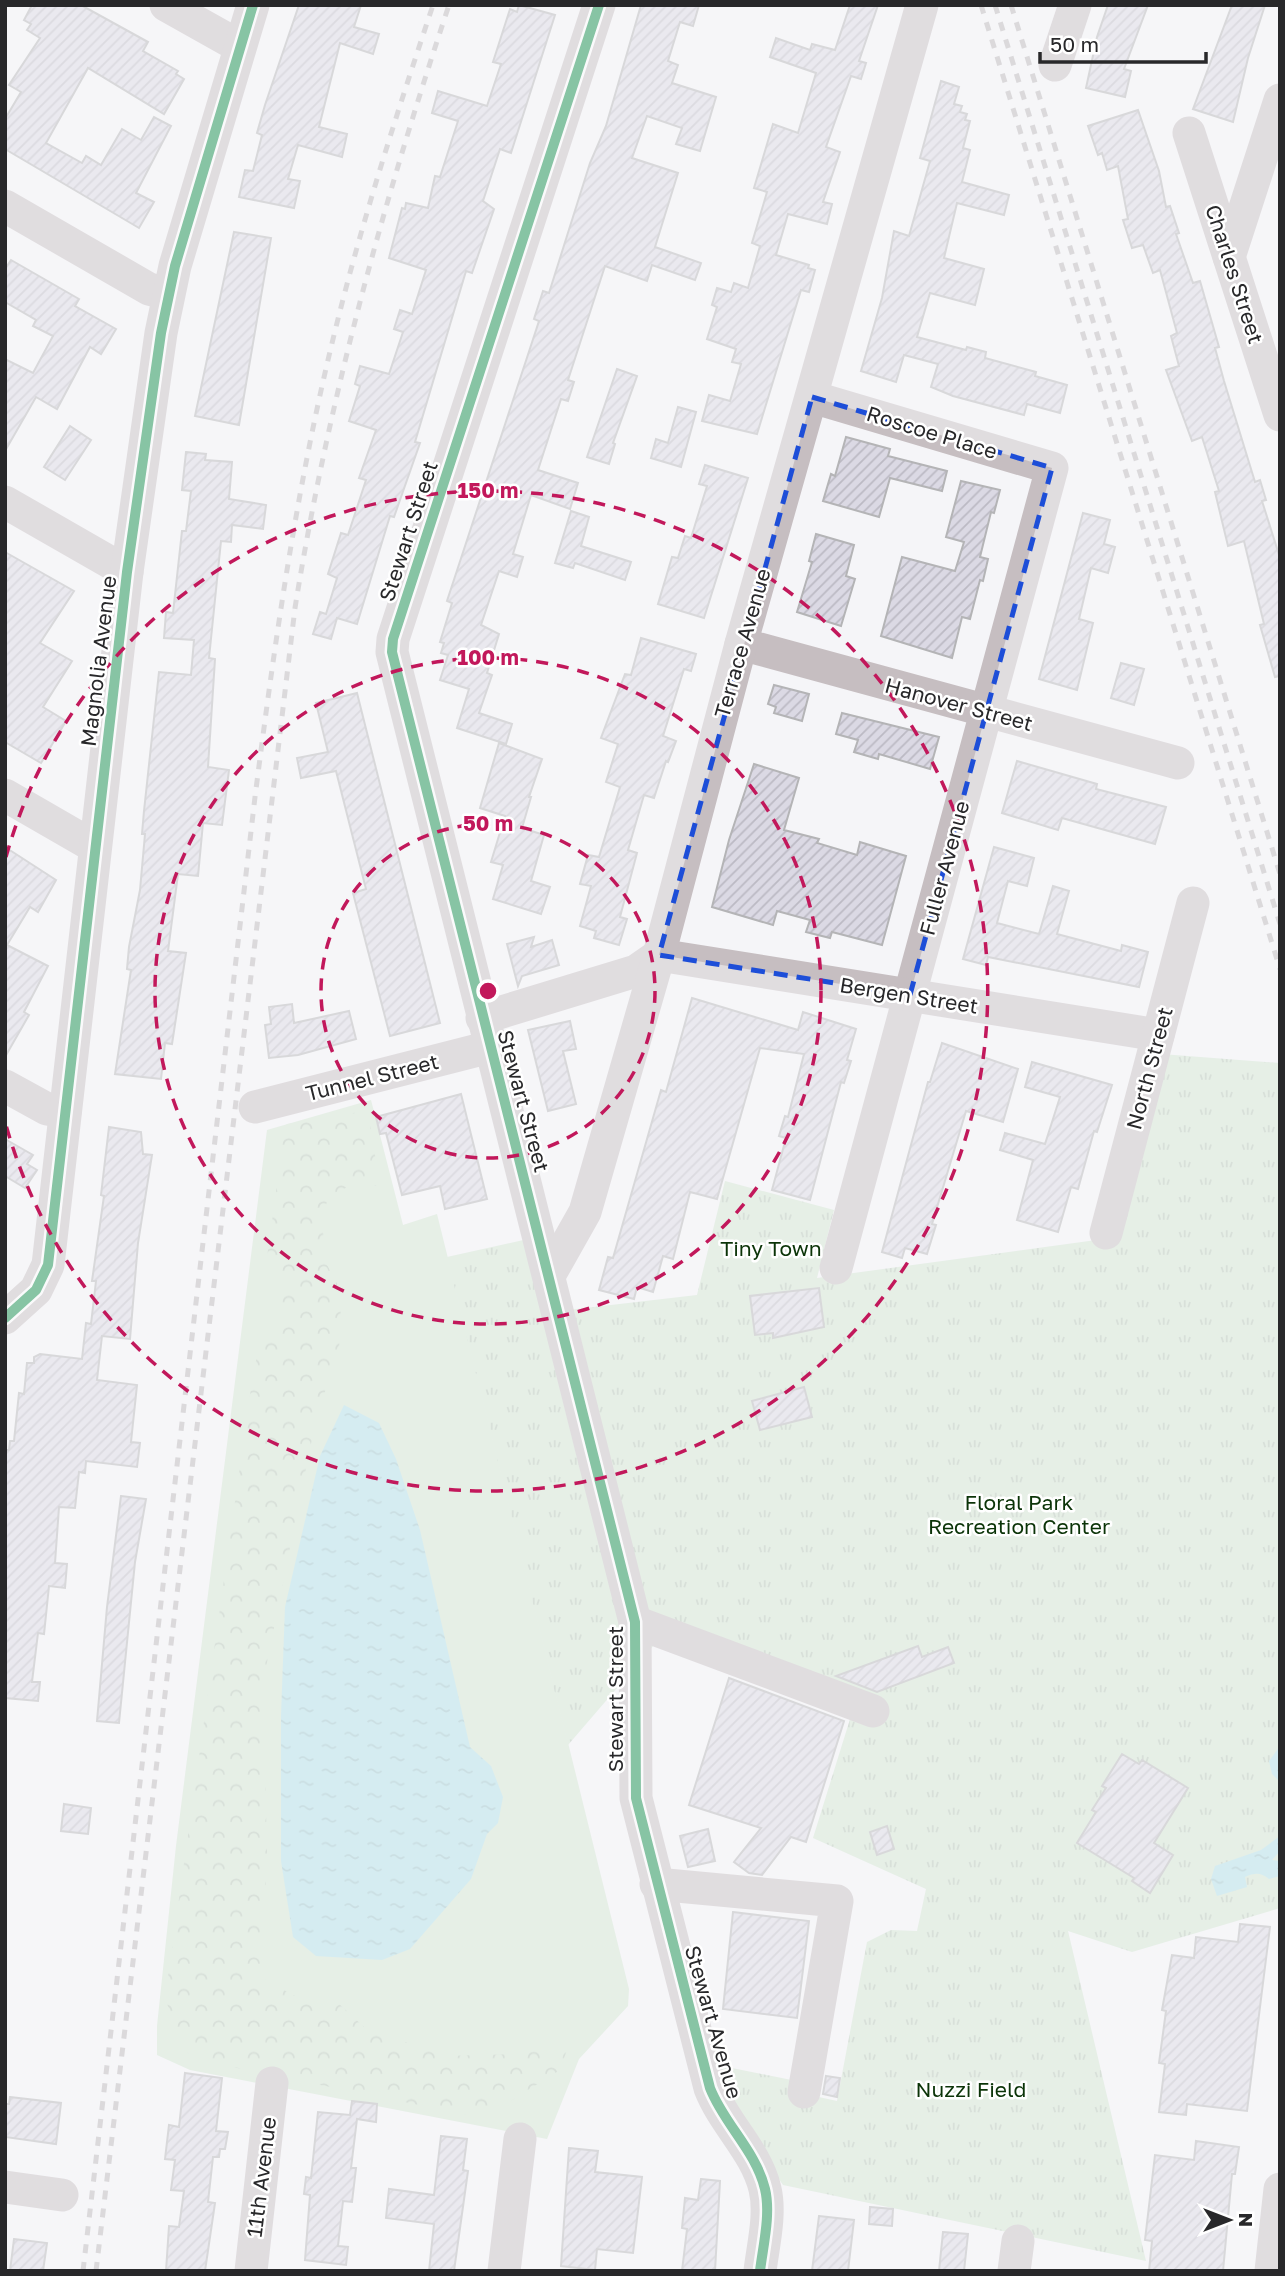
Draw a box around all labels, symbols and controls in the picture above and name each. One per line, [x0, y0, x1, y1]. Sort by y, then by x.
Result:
scale bar [1040, 21, 1206, 65]
text: 50 m [1050, 31, 1099, 57]
street label: Charles Street [1200, 201, 1270, 347]
street label: Roscoe Place [864, 400, 1000, 464]
street label: Stewart Street [373, 457, 443, 605]
text: 150 m [458, 477, 518, 503]
street label: Terrace Avenue [708, 565, 776, 721]
street label: Magnolia Avenue [75, 574, 121, 748]
text: 100 m [457, 644, 519, 670]
street label: Hanover Street [882, 672, 1036, 736]
street label: Fuller Avenue [914, 798, 974, 938]
text: 50 m [463, 810, 513, 836]
street label: Bergen Street [838, 971, 980, 1019]
centre of rings [476, 979, 500, 1003]
street label: North Street [1120, 1004, 1178, 1132]
street label: Stewart Street [493, 1027, 555, 1175]
street label: Tunnel Street [303, 1048, 441, 1106]
park label: Tiny Town [720, 1235, 822, 1261]
park label: Floral Park Recreation Center [928, 1489, 1110, 1539]
street label: Stewart Street [602, 1626, 628, 1772]
street label: Stewart Avenue [680, 1942, 748, 2102]
park label: Nuzzi Field [916, 2076, 1026, 2102]
street label: 11th Avenue [241, 2115, 281, 2239]
north arrow [1194, 2185, 1264, 2255]
text: N [1235, 2213, 1258, 2227]

